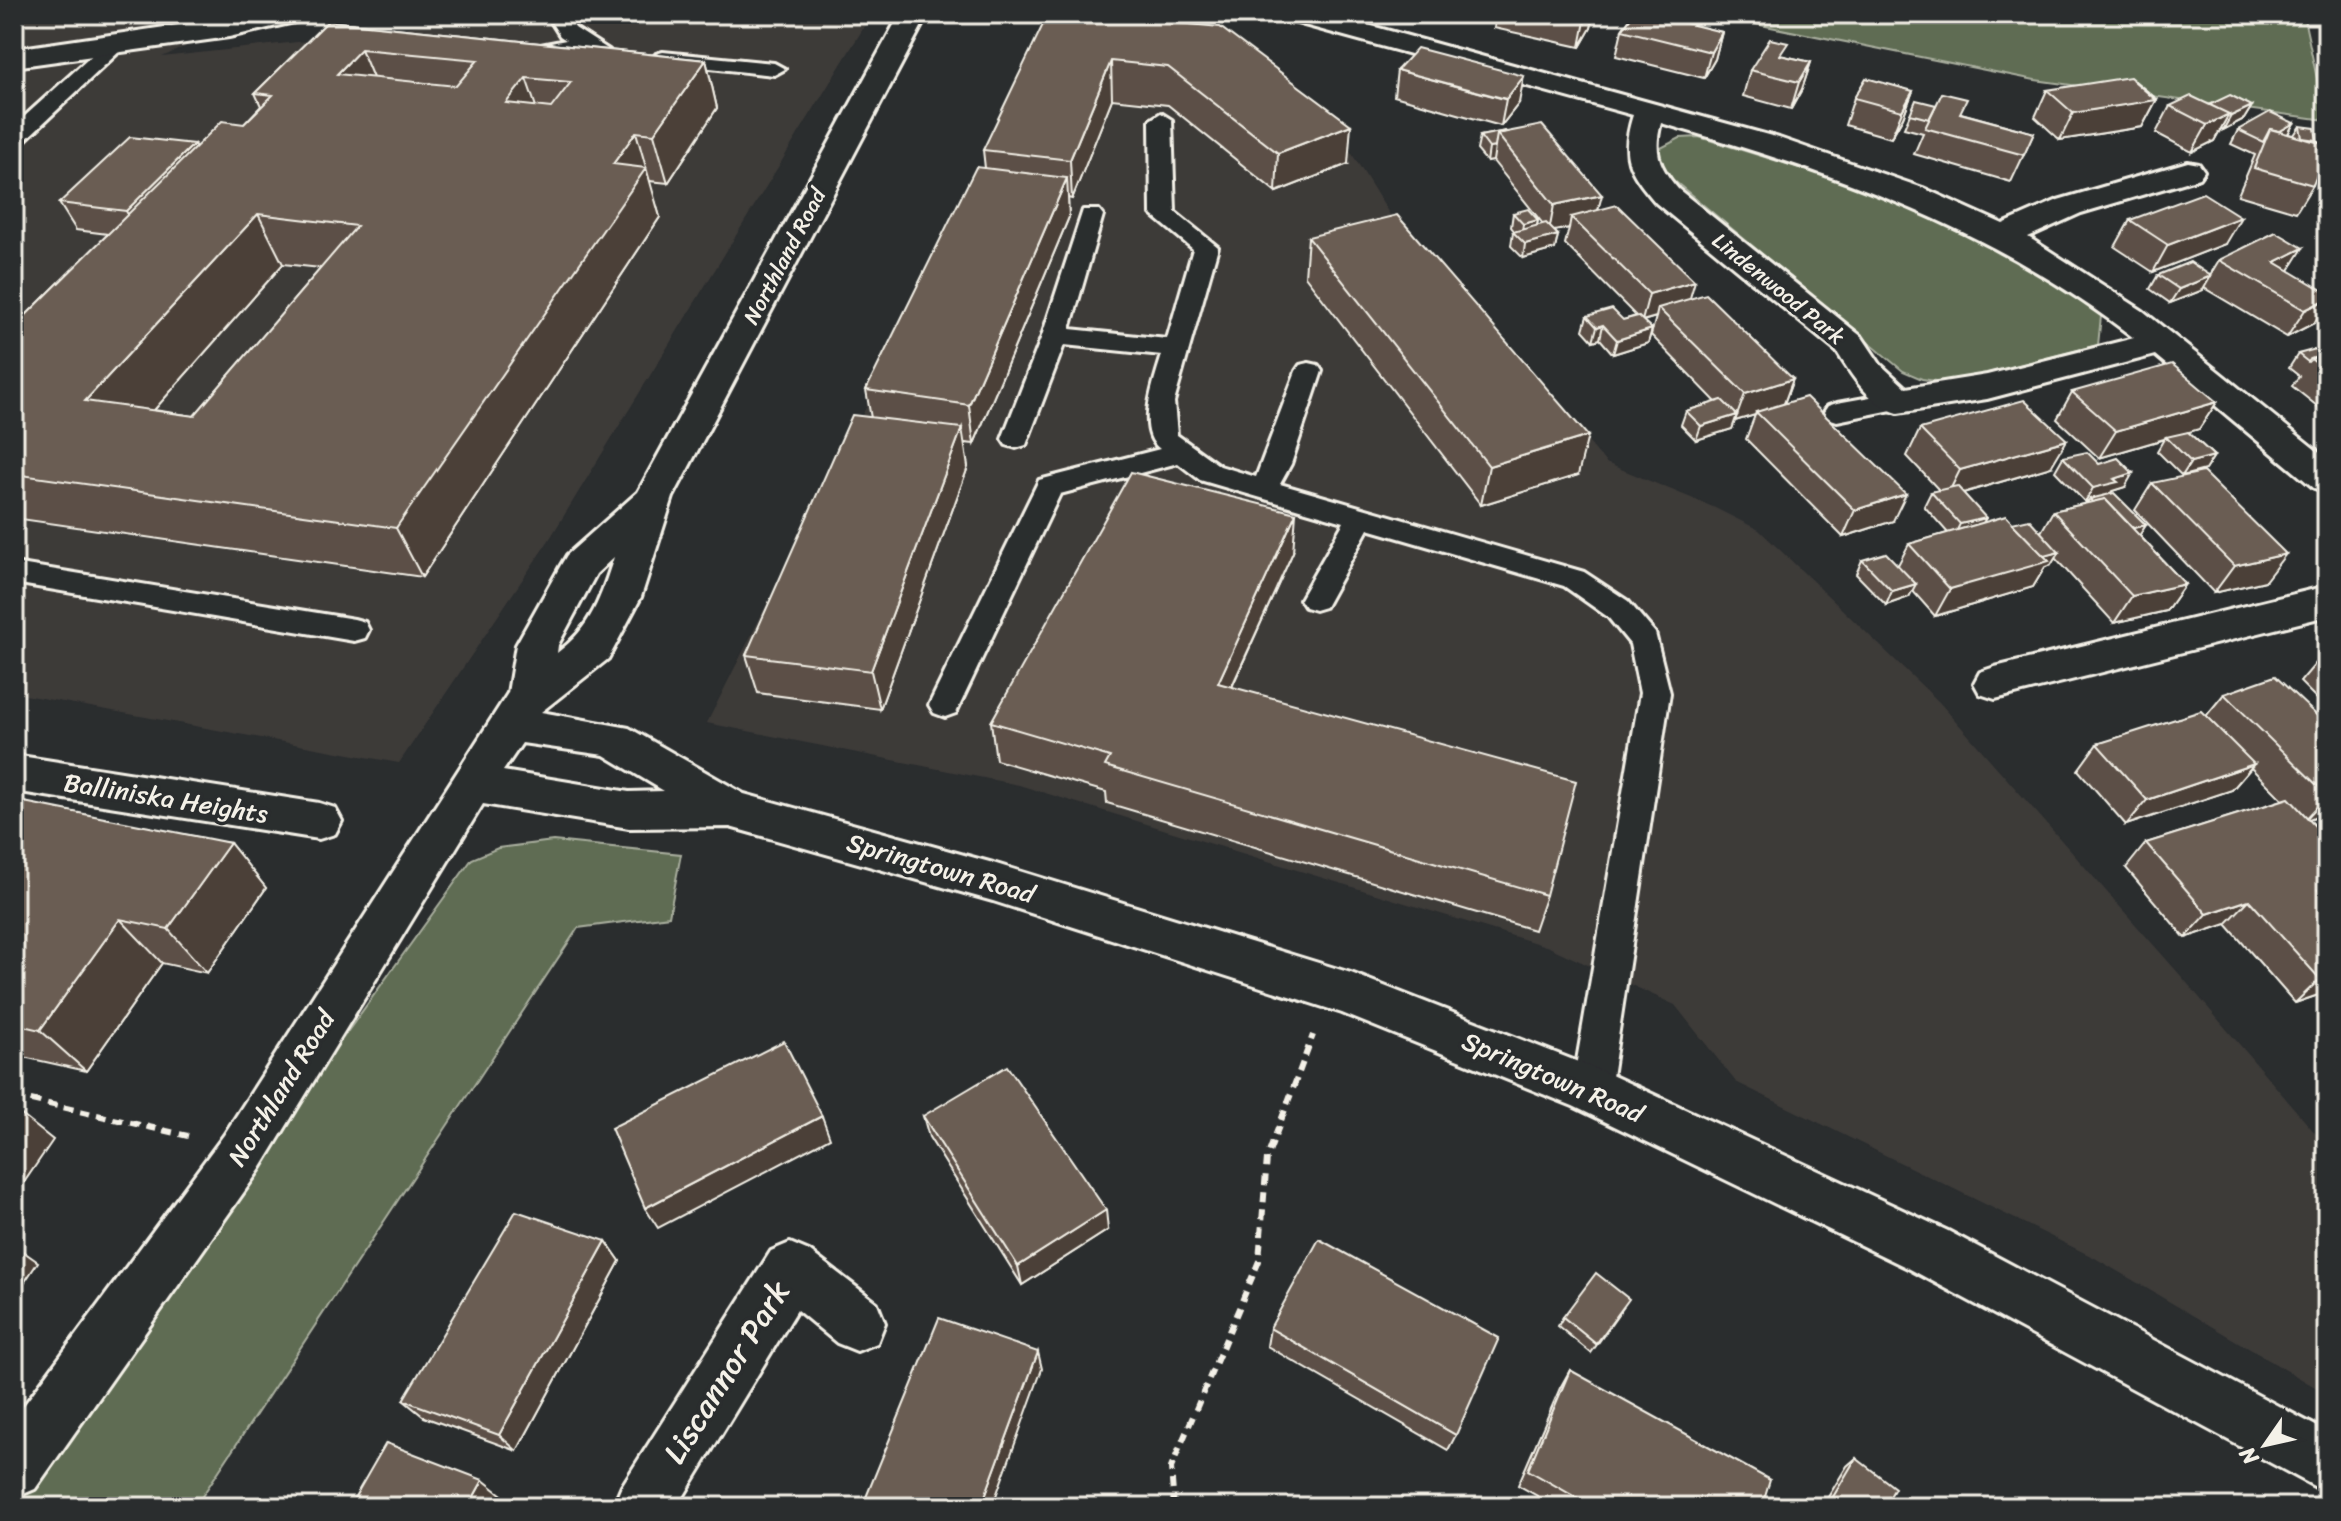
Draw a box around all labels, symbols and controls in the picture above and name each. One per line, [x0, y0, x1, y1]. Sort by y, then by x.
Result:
street label: Northland Road [732, 180, 838, 332]
street label: Lindenwood Park [1703, 222, 1854, 355]
street label: Balliniska Heights [61, 759, 272, 837]
street label: Springtown Road [841, 819, 1043, 917]
street label: Northland Road [215, 999, 349, 1175]
street label: Springtown Road [1455, 1018, 1653, 1137]
street label: Liscannor Park [647, 1268, 806, 1476]
north arrow [2225, 1405, 2305, 1485]
text: N [2228, 1438, 2270, 1474]

